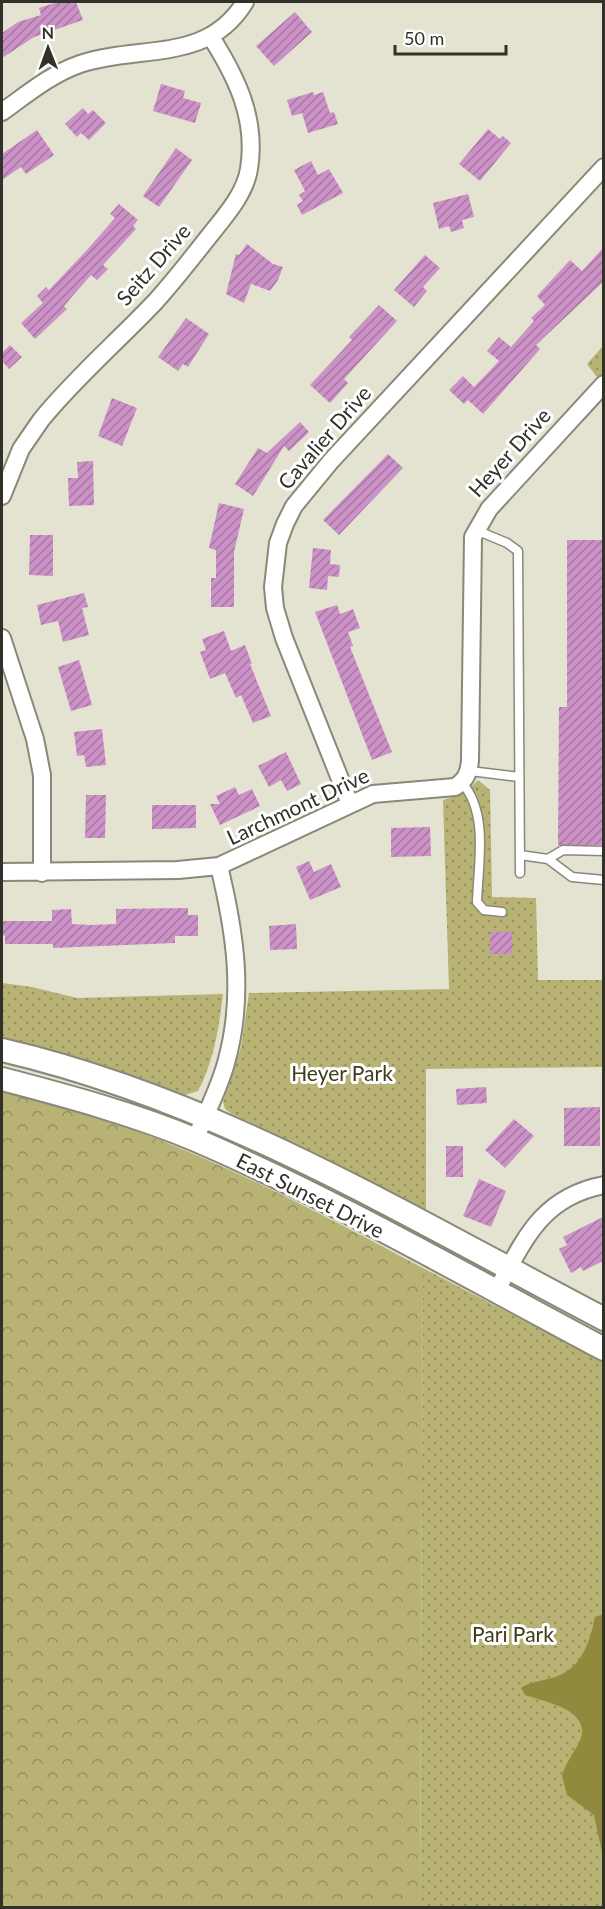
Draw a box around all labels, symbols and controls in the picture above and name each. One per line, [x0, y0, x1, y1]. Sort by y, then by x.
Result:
north arrow [18, 18, 78, 78]
scale bar [395, 18, 506, 56]
text: N [41, 23, 54, 42]
text: 50 m [404, 27, 444, 49]
street label: Seitz Drive [111, 218, 195, 310]
street label: Cavalier Drive [272, 380, 376, 494]
street label: Heyer Drive [463, 402, 555, 502]
street label: Larchmont Drive [222, 762, 372, 849]
park label: Heyer Park [291, 1060, 393, 1085]
street label: East Sunset Drive [233, 1147, 389, 1243]
park label: Pari Park [472, 1621, 554, 1646]

